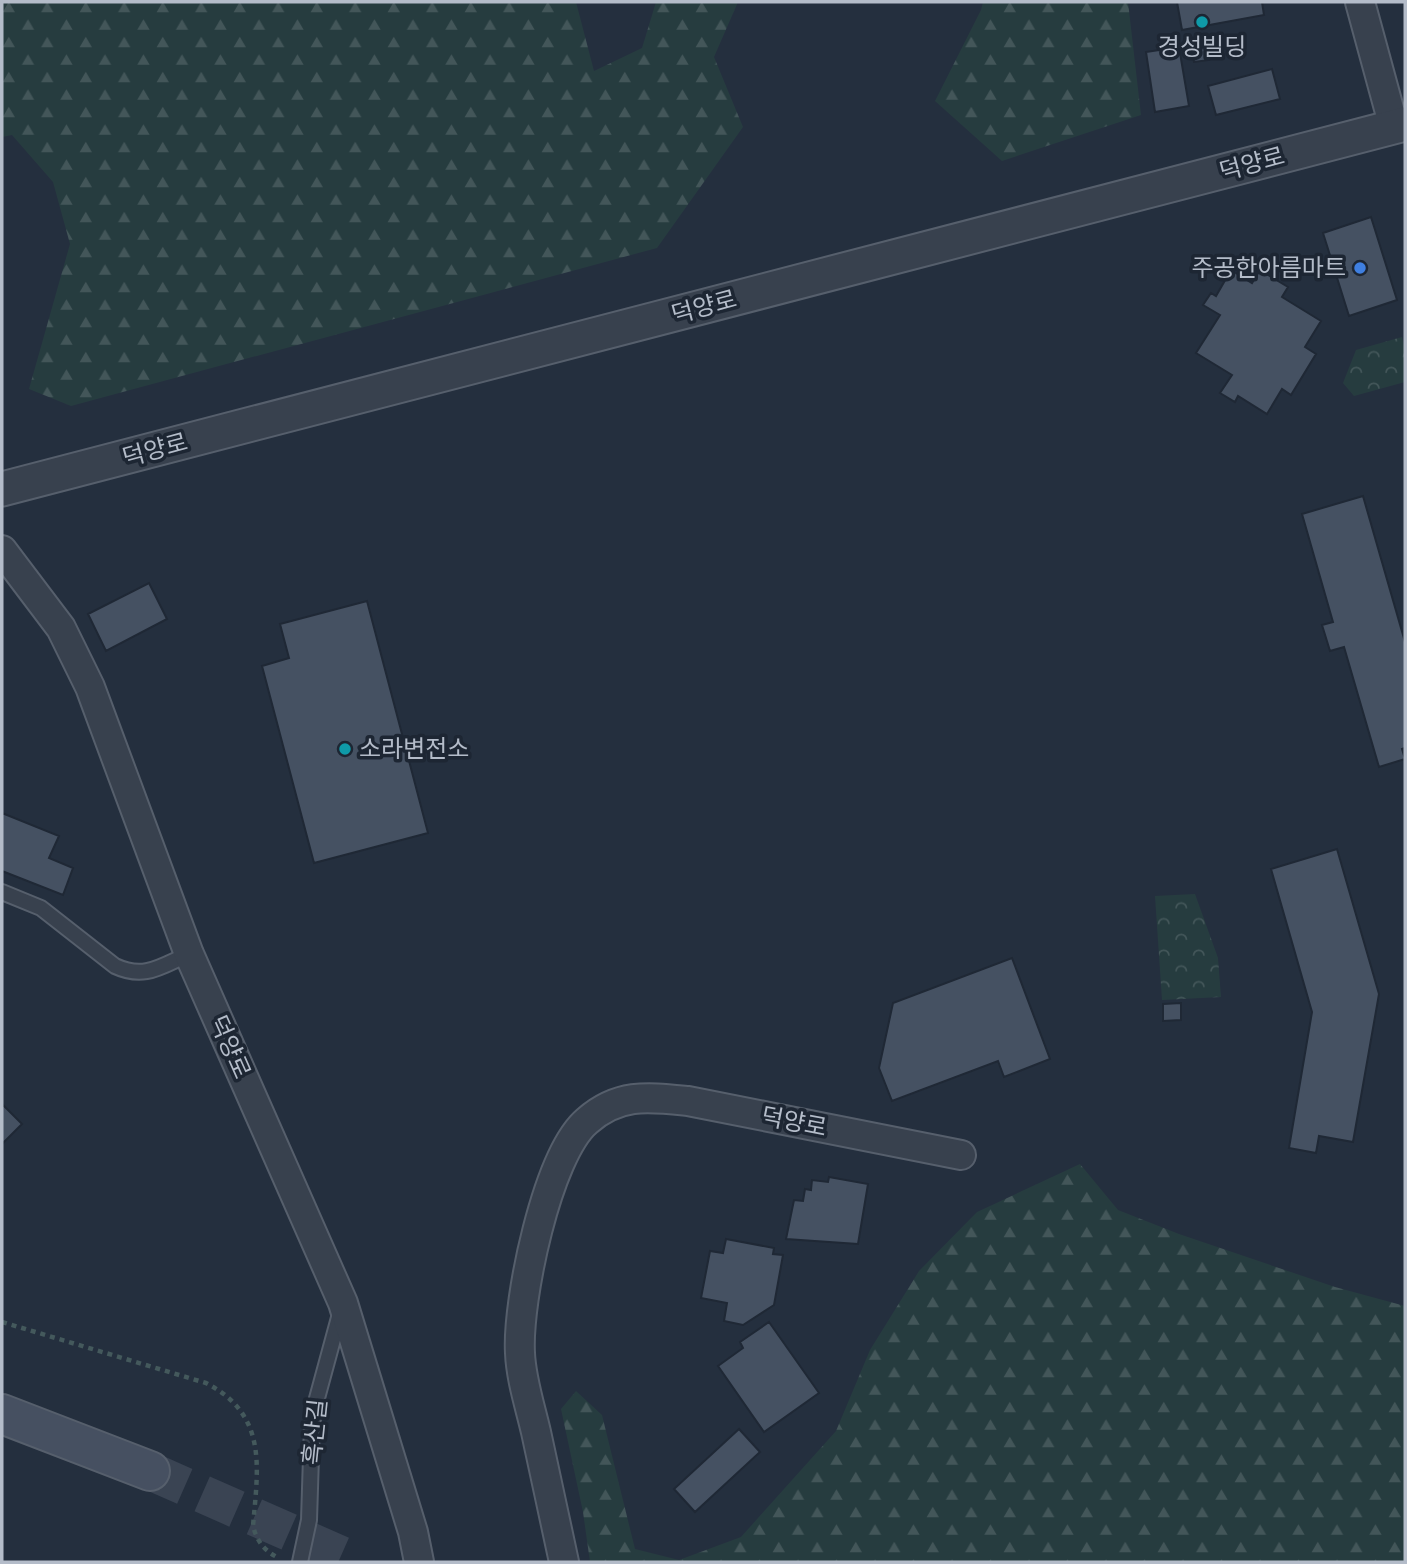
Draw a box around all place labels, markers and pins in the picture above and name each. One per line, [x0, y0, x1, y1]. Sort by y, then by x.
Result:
marker: 경성빌딩 [1194, 14, 1210, 30]
place label: 경성빌딩 [1158, 32, 1246, 61]
place label: 주공한아름마트 [1191, 253, 1346, 282]
marker: 주공한아름마트 [1352, 260, 1368, 276]
place label: 소라변전소 [359, 734, 469, 763]
marker: 소라변전소 [337, 741, 353, 757]

